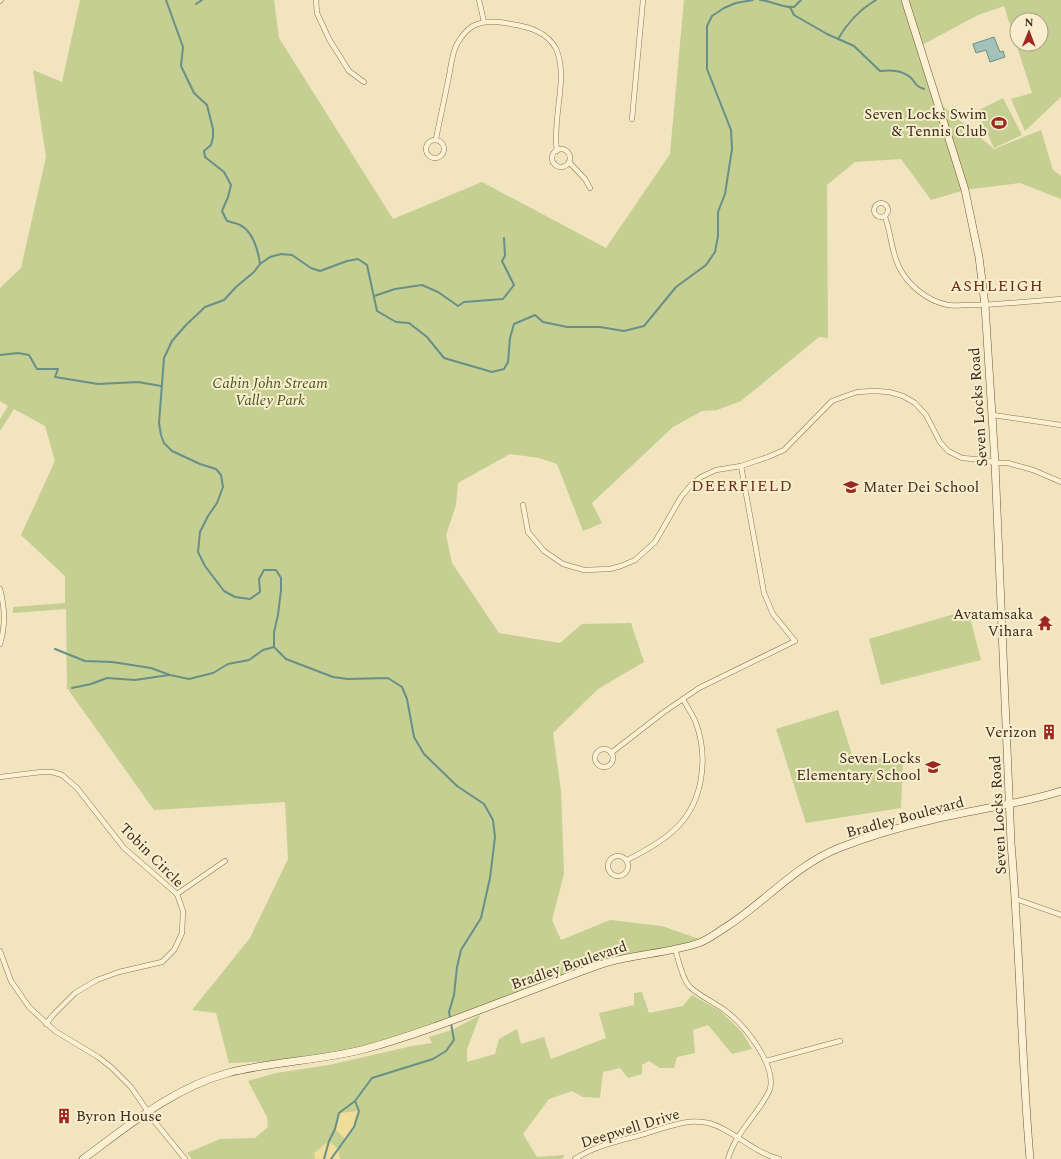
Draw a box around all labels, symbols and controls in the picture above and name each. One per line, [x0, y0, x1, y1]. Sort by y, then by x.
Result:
north arrow [1009, 12, 1049, 52]
text: N [1025, 14, 1034, 31]
place label: Seven Locks Swim & Tennis Club [864, 103, 987, 143]
sports icon: Seven Locks Swim & Tennis Club [990, 114, 1008, 132]
district label: ASHLEIGH [950, 274, 1044, 298]
street label: Seven Locks Road [963, 347, 994, 467]
park label: Cabin John Stream Valley Park [212, 372, 328, 412]
district label: DEERFIELD [691, 474, 793, 498]
place label: Mater Dei School [863, 476, 979, 499]
school or university icon: Mater Dei School [842, 478, 860, 496]
place label: Avatamsaka Vihara [953, 603, 1034, 643]
temple icon: Avatamsaka Vihara [1036, 614, 1054, 632]
place label: Verizon [985, 721, 1037, 744]
building icon: Verizon [1040, 723, 1058, 741]
place label: Seven Locks Elementary School [796, 747, 921, 787]
street label: Seven Locks Road [984, 755, 1013, 875]
school or university icon: Seven Locks Elementary School [924, 758, 942, 776]
street label: Bradley Boulevard [844, 791, 967, 844]
street label: Tobin Circle [114, 818, 189, 893]
street label: Bradley Boulevard [508, 935, 630, 996]
street label: Deepwell Drive [578, 1102, 683, 1154]
place label: Byron House [76, 1105, 162, 1128]
building icon: Byron House [55, 1107, 73, 1125]

